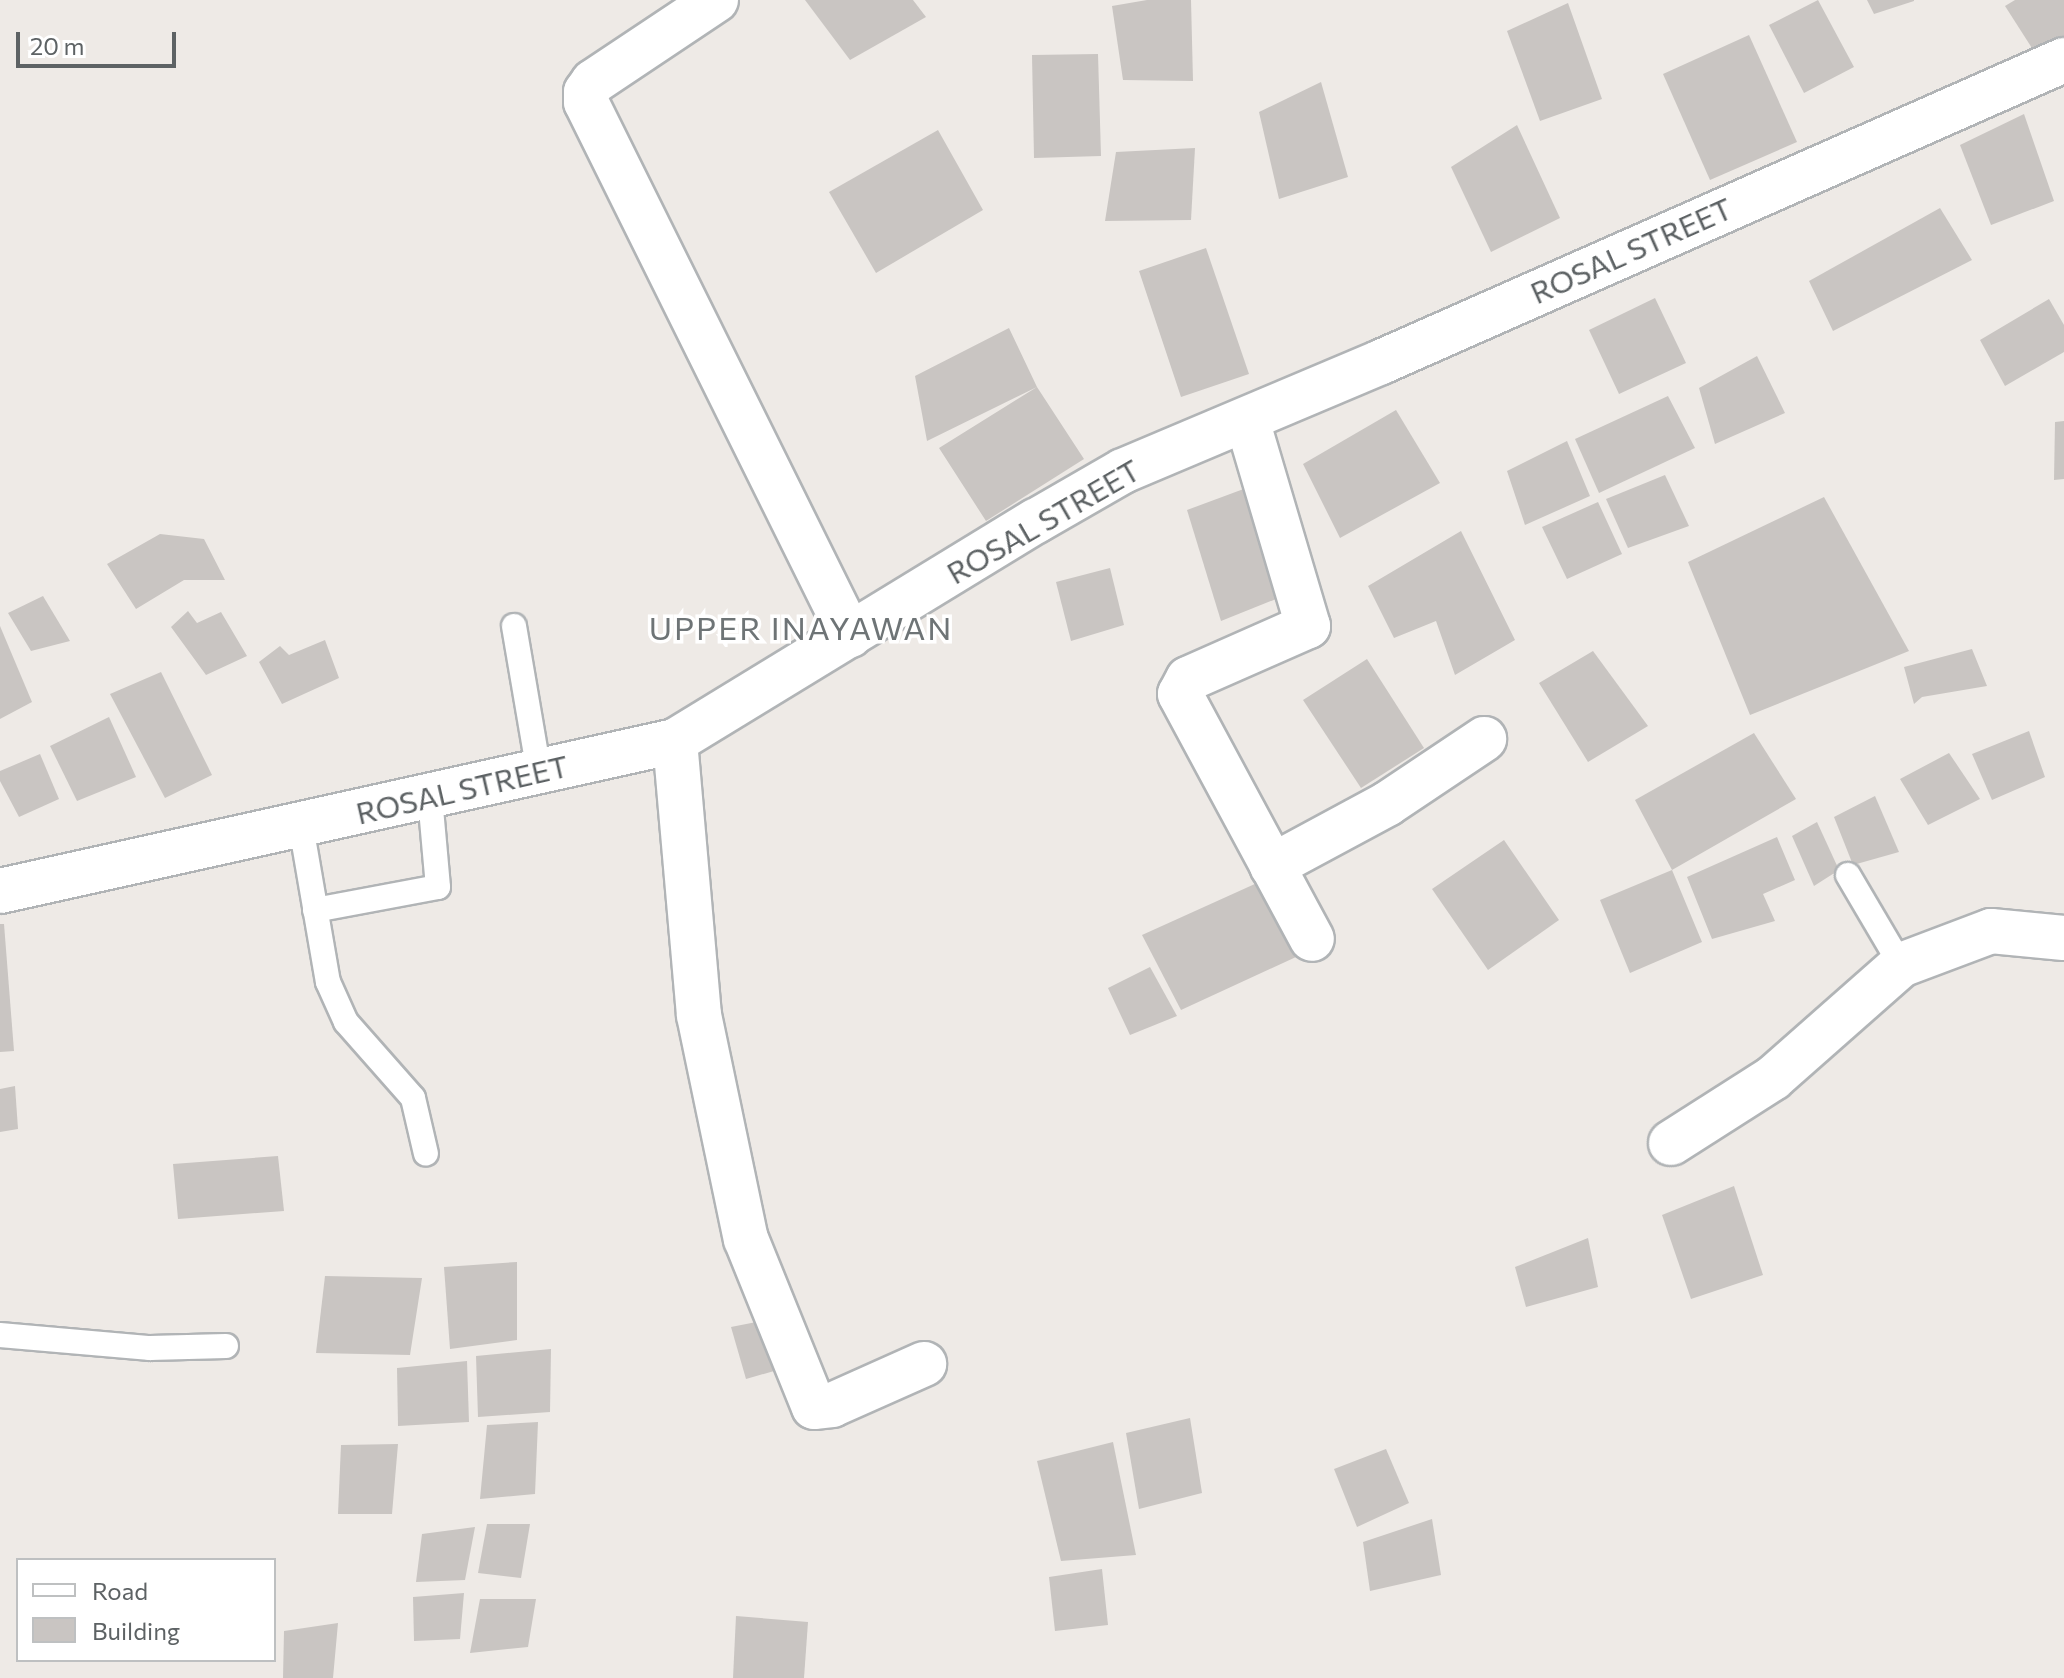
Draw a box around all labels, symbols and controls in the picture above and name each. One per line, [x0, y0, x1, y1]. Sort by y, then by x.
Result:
scale bar [20, 16, 180, 66]
text: 20 m [30, 31, 84, 60]
street label: ROSAL STREET [1525, 189, 1737, 311]
street label: ROSAL STREET [940, 451, 1146, 591]
district label: UPPER INAYAWAN [649, 608, 953, 646]
street label: ROSAL STREET [352, 747, 572, 831]
legend [16, 1558, 276, 1662]
text: Road [92, 1576, 148, 1605]
text: Building [92, 1616, 180, 1645]

